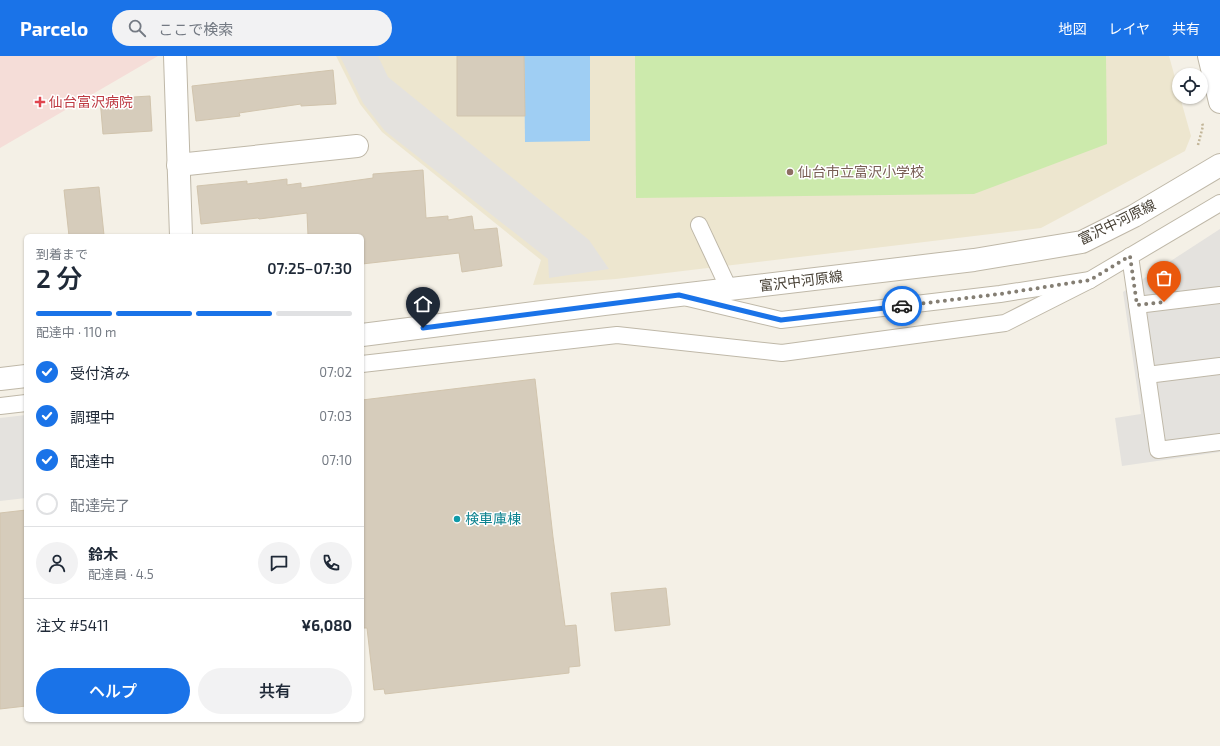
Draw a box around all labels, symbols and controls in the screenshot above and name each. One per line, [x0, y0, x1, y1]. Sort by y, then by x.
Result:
search box [112, 10, 392, 46]
text: Parcelo [20, 17, 88, 40]
icon: search [126, 17, 148, 39]
text: ここで検索 [158, 20, 233, 38]
text: 地図 [1058, 20, 1086, 37]
text: レイヤ [1108, 20, 1150, 37]
text: 共有 [1172, 20, 1200, 37]
map controls [1172, 68, 1208, 104]
button: locate [1172, 68, 1208, 104]
place label: 仙台富沢病院 [49, 93, 133, 110]
marker: 仙台富沢病院 [34, 96, 46, 108]
place label: 仙台市立富沢小学校 [798, 163, 924, 180]
marker: 仙台市立富沢小学校 [785, 167, 795, 177]
street label: 富沢中河原線 [1075, 195, 1158, 248]
text: 到着まで [36, 246, 88, 262]
text: 07:25–07:30 [267, 259, 352, 277]
pin [1147, 261, 1181, 302]
text: 2 分 [36, 262, 83, 293]
street label: 富沢中河原線 [758, 267, 844, 294]
icon: bag [1153, 267, 1175, 289]
courier [882, 286, 922, 326]
pin [406, 287, 440, 328]
icon: home [412, 293, 434, 315]
icon: car [891, 295, 913, 317]
text: 配達中 · 110 m [36, 324, 116, 340]
icon: check [36, 361, 58, 383]
text: 受付済み [70, 364, 130, 382]
text: 07:02 [319, 364, 352, 380]
icon: check [36, 405, 58, 427]
text: 調理中 [70, 408, 115, 426]
text: 07:03 [319, 408, 352, 424]
icon: check [36, 449, 58, 471]
text: 配達中 [70, 452, 115, 470]
text: 07:10 [321, 452, 352, 468]
text: 配達完了 [70, 496, 130, 514]
place label: 検車庫棟 [465, 510, 521, 527]
marker: 検車庫棟 [452, 514, 462, 524]
button: person [36, 542, 78, 584]
button: chat [258, 542, 300, 584]
button: phone [310, 542, 352, 584]
text: 鈴木 [88, 545, 118, 563]
text: 配達員 · 4.5 [88, 566, 154, 582]
text: 注文 #5411 [36, 616, 109, 634]
text: ¥6,080 [301, 616, 352, 634]
button: ヘルプ [36, 668, 190, 714]
button: 共有 [198, 668, 352, 714]

